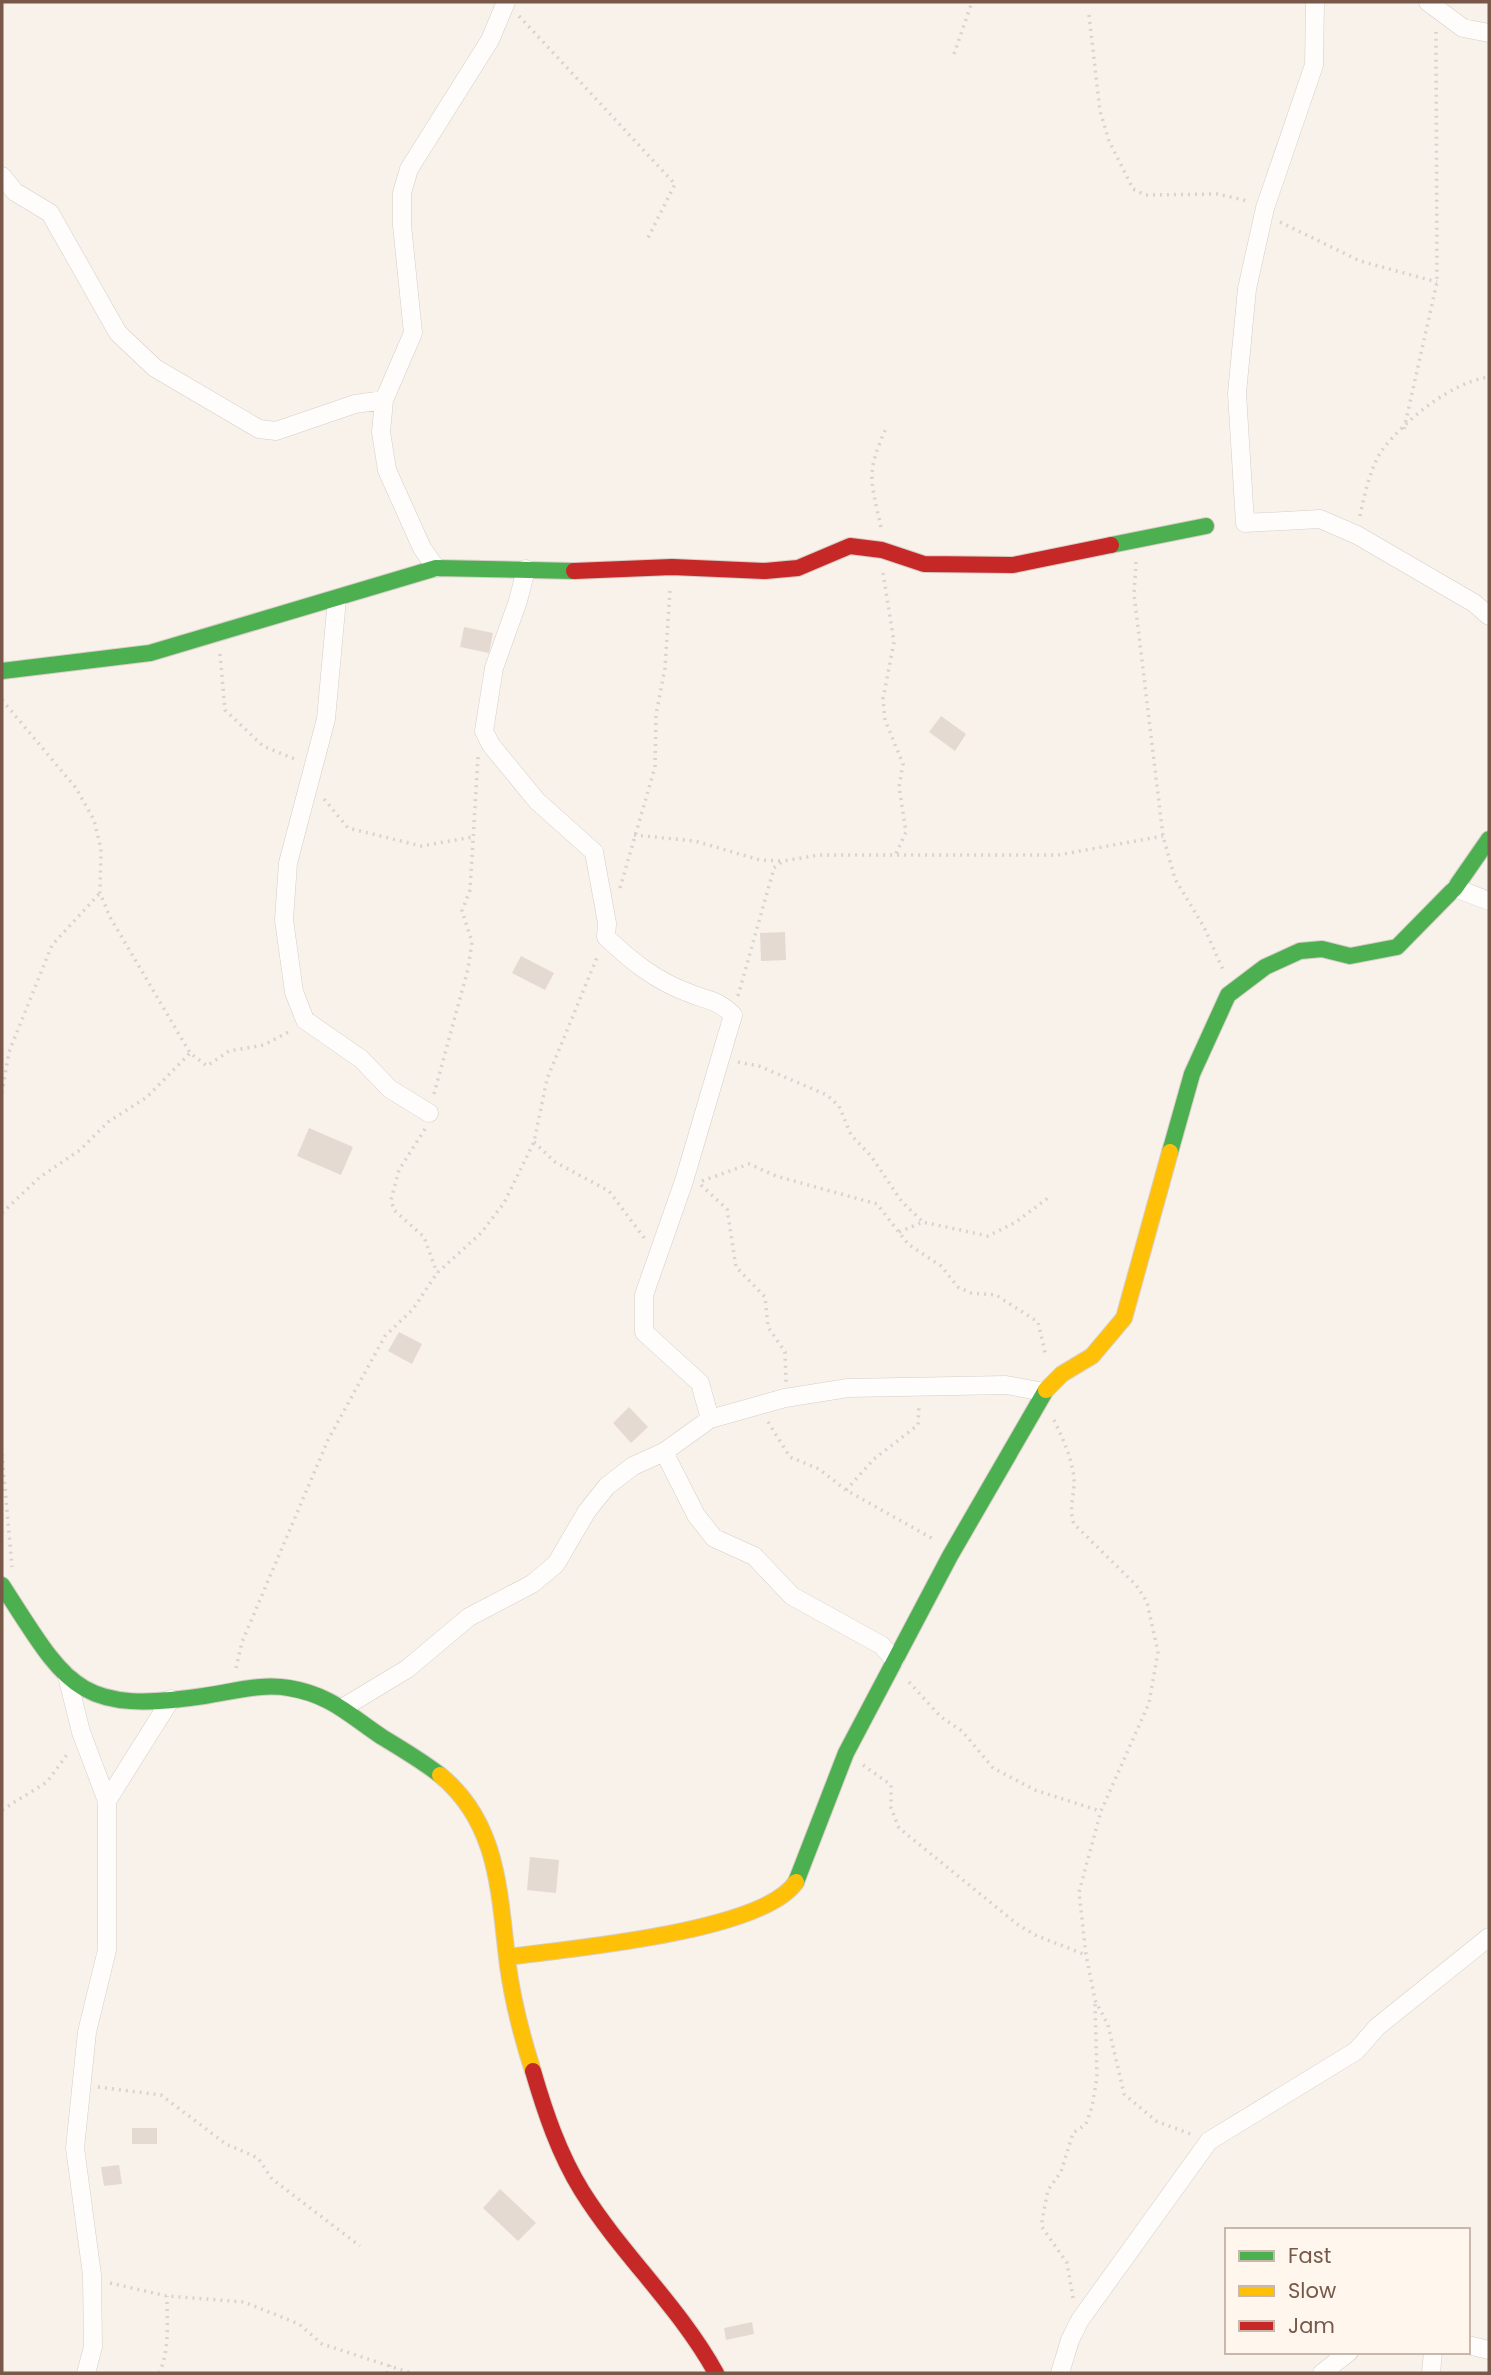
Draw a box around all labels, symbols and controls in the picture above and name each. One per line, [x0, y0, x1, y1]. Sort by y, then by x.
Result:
legend [1225, 2228, 1470, 2354]
text: Fast [1288, 2241, 1331, 2270]
text: Slow [1288, 2276, 1336, 2305]
text: Jam [1288, 2311, 1335, 2340]

